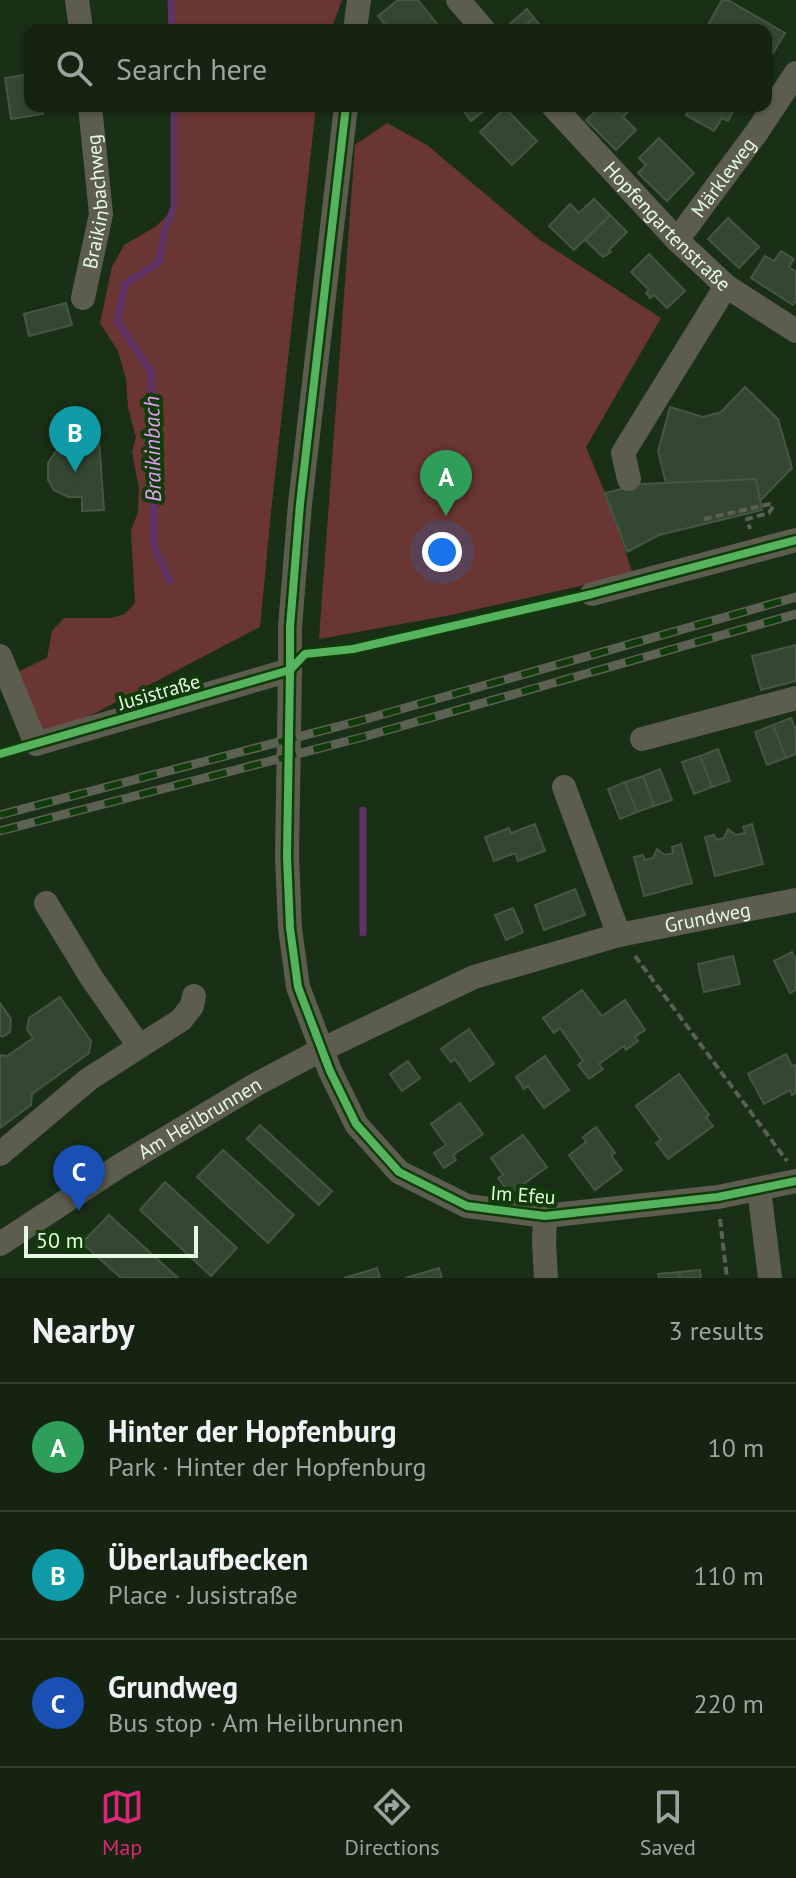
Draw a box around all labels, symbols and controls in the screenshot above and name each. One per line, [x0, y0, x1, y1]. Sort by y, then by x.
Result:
search box [24, 24, 772, 112]
icon: search [52, 46, 96, 90]
text: Search here [116, 49, 267, 88]
street label: Märkleweg [685, 132, 762, 222]
street label: Braikinbachweg [77, 133, 115, 271]
street label: Hopfengartenstraße [598, 156, 736, 297]
water label: Braikinbach [137, 396, 167, 502]
pin: B [49, 406, 101, 472]
pin: A [420, 450, 472, 516]
your location [422, 532, 462, 572]
street label: Jusistraße [114, 668, 203, 716]
street label: Grundweg [662, 896, 753, 939]
street label: Am Heilbrunnen [133, 1071, 266, 1165]
pin: C [53, 1145, 105, 1211]
street label: Im Efeu [490, 1180, 556, 1210]
scale bar [24, 1222, 198, 1258]
text: 50 m [36, 1226, 84, 1254]
text: Nearby [32, 1308, 134, 1352]
text: 3 results [669, 1314, 764, 1347]
text: Hinter der Hopfenburg [108, 1411, 397, 1450]
text: A [50, 1431, 66, 1464]
text: 10 m [708, 1431, 764, 1464]
text: Park · Hinter der Hopfenburg [108, 1450, 426, 1483]
text: Überlaufbecken [108, 1539, 308, 1578]
text: B [50, 1559, 66, 1592]
text: 110 m [693, 1559, 764, 1592]
text: Place · Jusistraße [108, 1578, 298, 1611]
text: Grundweg [108, 1667, 238, 1706]
text: C [51, 1687, 65, 1720]
text: 220 m [693, 1687, 764, 1720]
text: Bus stop · Am Heilbrunnen [108, 1706, 404, 1739]
tab: Map [100, 1785, 144, 1861]
tab: Directions [344, 1785, 440, 1861]
tab: Saved [640, 1785, 696, 1861]

